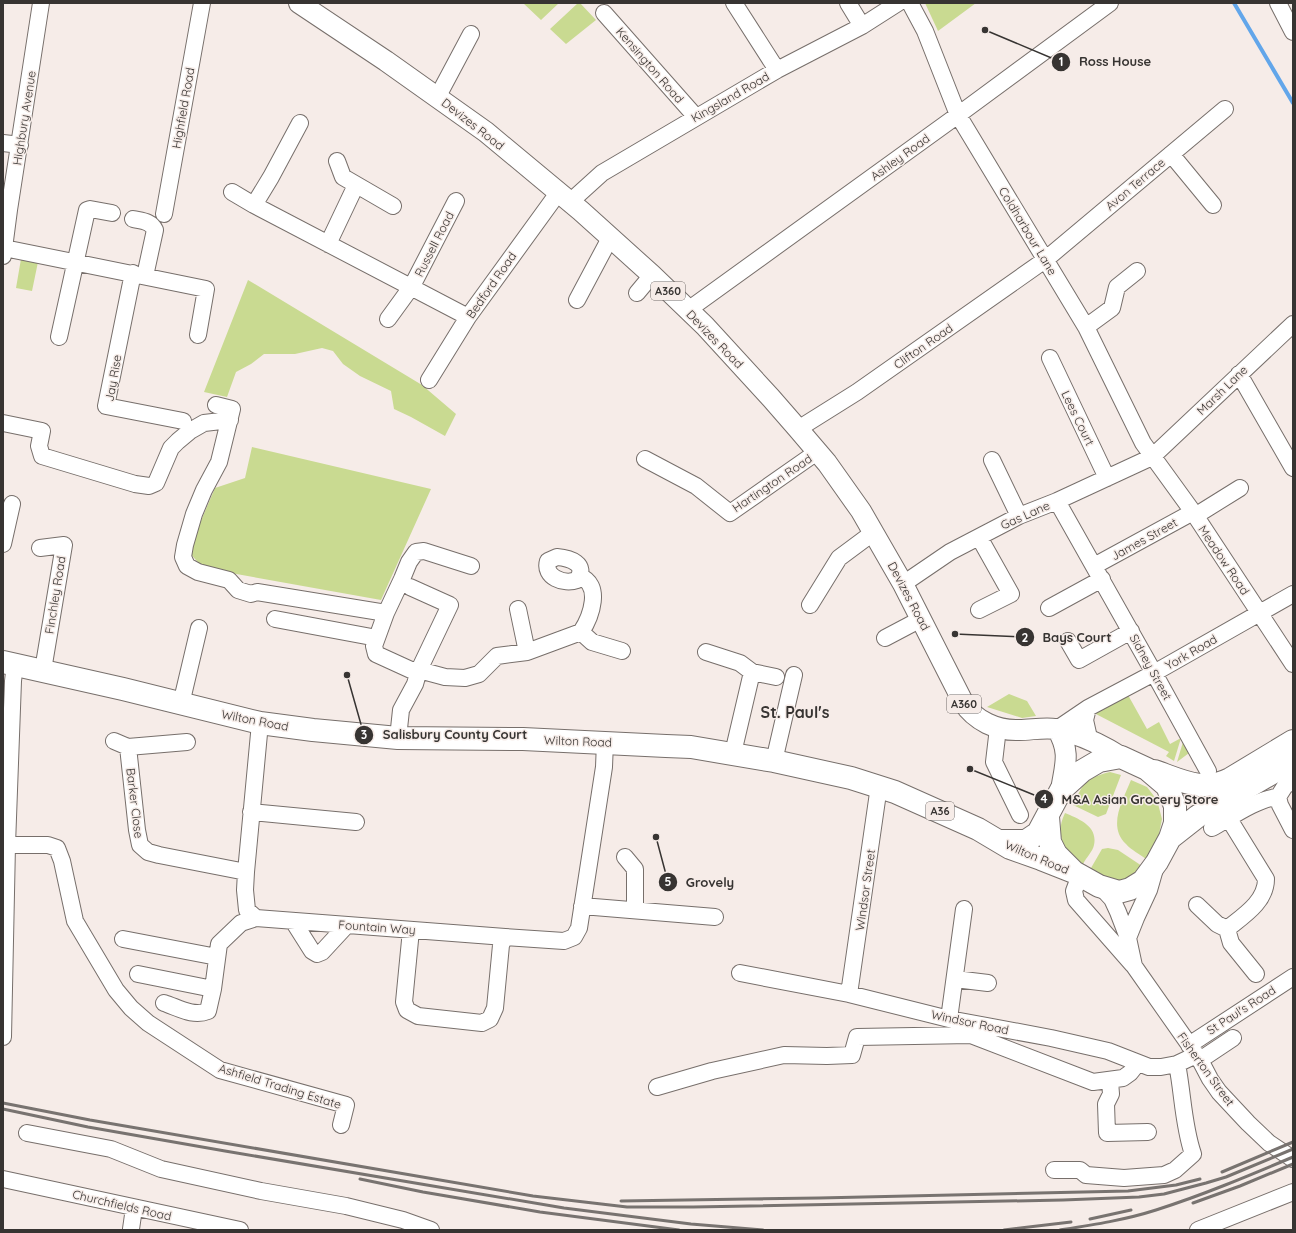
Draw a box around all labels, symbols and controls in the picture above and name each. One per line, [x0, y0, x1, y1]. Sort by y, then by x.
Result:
street label: Kensington Road [613, 24, 687, 106]
callout: Ross House [1051, 49, 1159, 74]
text: Ross House [1079, 53, 1151, 69]
text: 1 [1059, 54, 1063, 69]
street label: Highfield Road [168, 66, 198, 150]
street label: Kingsland Road [688, 69, 772, 125]
street label: Highbury Avenue [9, 70, 39, 166]
street label: Devizes Road [439, 95, 507, 153]
street label: Ashley Road [868, 131, 932, 183]
street label: Avon Terrace [1102, 155, 1168, 213]
street label: Coldharbour Lane [996, 184, 1060, 278]
street label: Russell Road [411, 209, 457, 279]
street label: Bedford Road [463, 249, 519, 321]
road number: A360 [651, 282, 685, 300]
street label: Devizes Road [683, 307, 747, 371]
street label: Clifton Road [891, 320, 955, 372]
street label: Jay Rise [102, 353, 125, 403]
street label: Marsh Lane [1193, 362, 1251, 418]
street label: Lees Court [1058, 388, 1098, 448]
street label: Hartington Road [729, 451, 815, 515]
street label: Gas Lane [998, 497, 1052, 532]
street label: James Street [1108, 515, 1180, 563]
street label: Meadow Road [1195, 522, 1253, 598]
street label: Finchley Road [41, 555, 69, 635]
street label: Devizes Road [885, 559, 933, 633]
callout: Bays Court [1015, 625, 1120, 650]
text: Bays Court [1043, 629, 1111, 645]
text: 2 [1022, 630, 1029, 645]
street label: Sidney Street [1127, 631, 1175, 703]
street label: York Road [1162, 631, 1220, 673]
road number: A360 [947, 695, 981, 713]
district label: St. Paul's [761, 702, 830, 722]
street label: Wilton Road [220, 706, 290, 734]
callout: Salisbury County Court [354, 722, 535, 747]
text: Salisbury County Court [383, 726, 527, 742]
text: 3 [361, 727, 367, 742]
street label: Wilton Road [544, 732, 612, 750]
street label: Barker Close [123, 767, 147, 839]
callout: M&A Asian Grocery Store [1034, 787, 1227, 812]
text: 4 [1040, 791, 1048, 806]
text: M&A Asian Grocery Store [1061, 791, 1219, 807]
road number: A36 [926, 802, 954, 820]
street label: Wilton Road [1003, 837, 1071, 877]
street label: Windsor Street [852, 848, 878, 932]
callout: Grovely [658, 870, 742, 895]
text: 5 [665, 874, 672, 889]
text: Grovely [686, 874, 734, 890]
street label: Fountain Way [338, 917, 416, 937]
street label: St Paul's Road [1204, 982, 1278, 1038]
street label: Windsor Road [930, 1006, 1010, 1038]
street label: Fisherton Street [1174, 1029, 1238, 1109]
street label: Ashfield Trading Estate [217, 1060, 343, 1112]
street label: Churchfields Road [71, 1186, 173, 1224]

